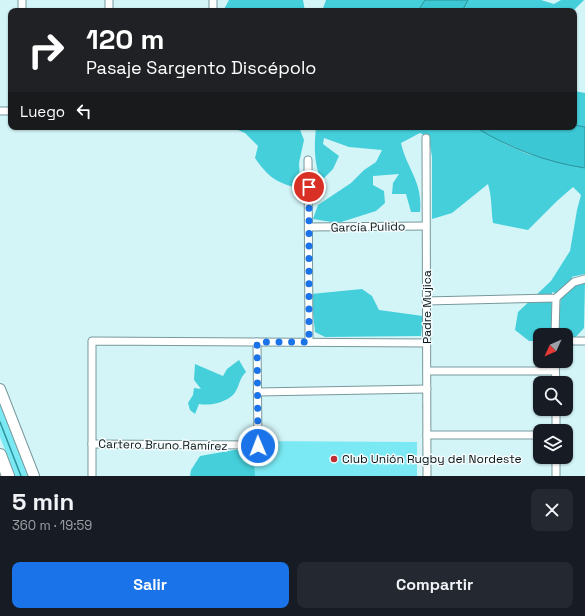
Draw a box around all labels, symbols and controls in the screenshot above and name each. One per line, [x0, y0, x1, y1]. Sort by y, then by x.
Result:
text: 120 m [86, 21, 164, 57]
icon: right [20, 24, 72, 76]
text: Pasaje Sargento Discépolo [86, 56, 316, 79]
icon: left [73, 100, 95, 122]
text: Luego [20, 102, 65, 121]
pin [292, 170, 326, 204]
icon: arrive [298, 176, 320, 198]
street label: García Pulido [330, 218, 406, 236]
street label: Padre Mujica [419, 270, 435, 344]
north arrow [533, 328, 573, 368]
map controls [533, 328, 573, 464]
button: search [533, 376, 573, 416]
button: layers [533, 424, 573, 464]
position arrow [237, 425, 279, 467]
street label: Cartero Bruno Ramírez [98, 436, 228, 454]
place label: Club Unión Rugby del Nordeste [342, 451, 522, 467]
marker: Club Unión Rugby del Nordeste [329, 454, 339, 464]
text: 5 min [12, 486, 74, 517]
button: close [531, 489, 573, 531]
text: 360 m · 19:59 [12, 517, 92, 534]
button: Salir [12, 562, 289, 608]
button: Compartir [297, 562, 573, 608]

